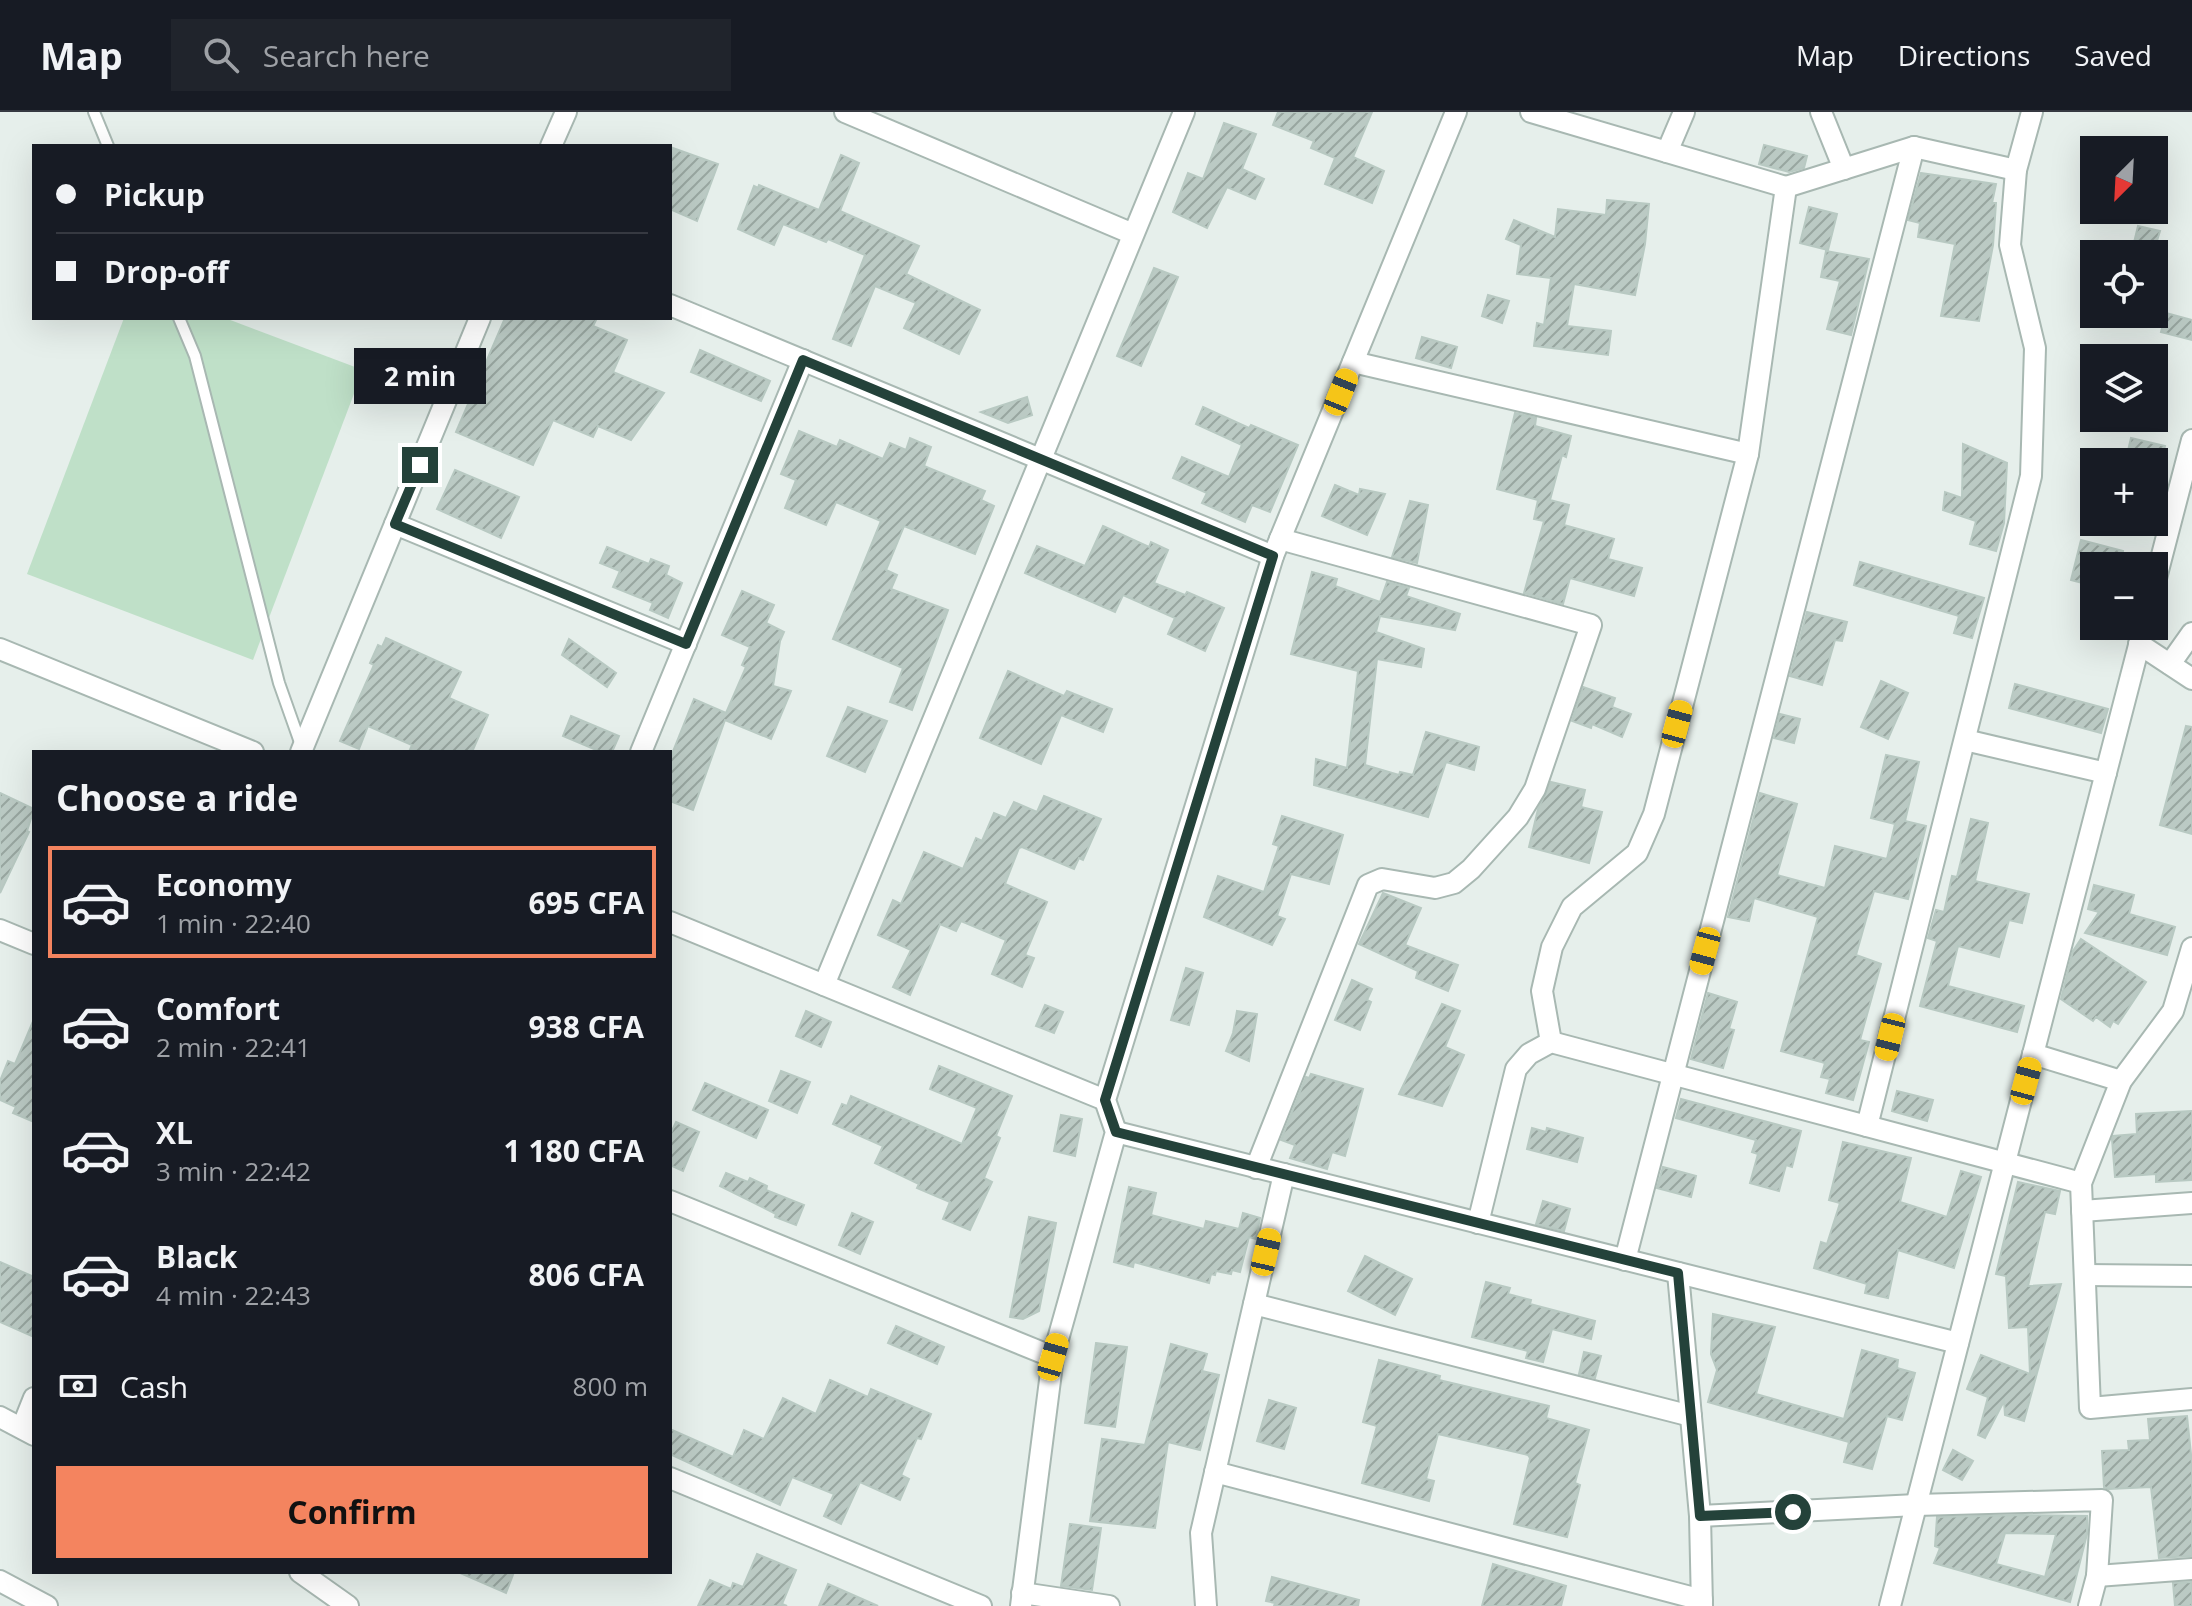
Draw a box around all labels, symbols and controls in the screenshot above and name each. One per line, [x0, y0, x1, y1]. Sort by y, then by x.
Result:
search box [171, 19, 731, 91]
text: Map [40, 29, 123, 81]
icon: search [199, 33, 243, 77]
text: Search here [263, 35, 430, 76]
text: Map [1796, 36, 1854, 74]
text: Directions [1898, 36, 2030, 74]
text: Saved [2074, 36, 2152, 74]
north arrow [2080, 136, 2168, 224]
map controls [2080, 136, 2168, 640]
text: Pickup [104, 174, 205, 215]
button: locate [2080, 240, 2168, 328]
text: Drop-off [104, 251, 229, 292]
button: layers [2080, 344, 2168, 432]
callout: 2 min [354, 349, 486, 405]
text: 2 min [384, 358, 456, 394]
car [1321, 365, 1361, 419]
route end [402, 447, 438, 483]
button: + [2080, 448, 2168, 536]
button: − [2080, 552, 2168, 640]
car [1659, 698, 1695, 750]
text: Choose a ride [56, 773, 298, 822]
text: Economy [156, 864, 292, 905]
icon: car [60, 866, 132, 938]
text: 695 CFA [528, 882, 644, 923]
text: 1 min · 22:40 [156, 905, 311, 941]
car [1687, 925, 1723, 977]
text: Comfort [156, 988, 280, 1029]
icon: car [60, 990, 132, 1062]
text: 938 CFA [528, 1006, 644, 1047]
car [1873, 1011, 1907, 1063]
text: 2 min · 22:41 [156, 1029, 311, 1065]
car [2008, 1055, 2044, 1107]
text: XL [156, 1112, 193, 1153]
icon: car [60, 1114, 132, 1186]
text: 1 180 CFA [504, 1130, 644, 1171]
text: 3 min · 22:42 [156, 1153, 311, 1189]
car [1249, 1226, 1283, 1278]
text: Black [156, 1236, 237, 1277]
icon: car [60, 1238, 132, 1310]
text: 806 CFA [528, 1254, 644, 1295]
text: 4 min · 22:43 [156, 1277, 311, 1313]
car [1035, 1331, 1071, 1383]
icon: cash [56, 1364, 100, 1408]
text: Cash [120, 1366, 188, 1407]
text: 800 m [573, 1368, 648, 1404]
button: Confirm [56, 1466, 648, 1558]
route start [1775, 1494, 1811, 1530]

